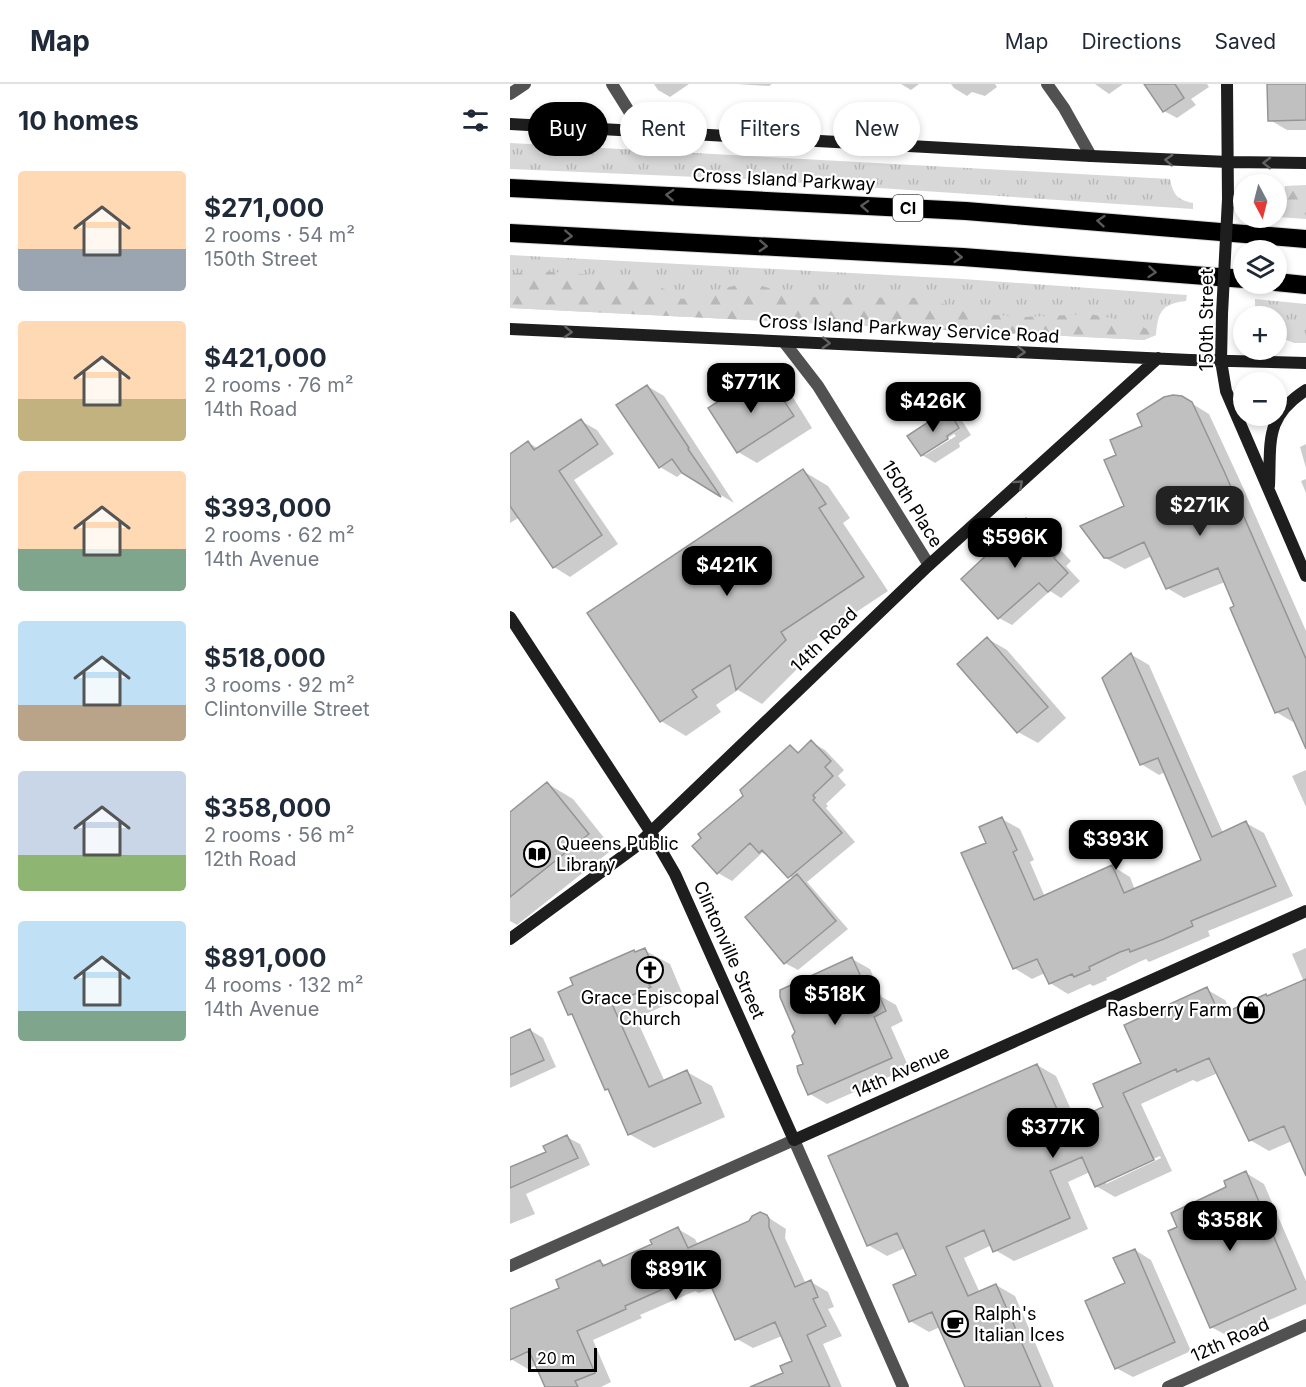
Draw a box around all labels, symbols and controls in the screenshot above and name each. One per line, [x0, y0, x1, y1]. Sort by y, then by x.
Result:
text: Map [30, 24, 90, 58]
text: Map [1005, 29, 1048, 54]
text: Directions [1081, 29, 1182, 54]
text: Saved [1215, 29, 1276, 54]
chip: Buy [528, 102, 608, 156]
chip: Rent [620, 102, 707, 156]
chip: Filters [719, 102, 821, 156]
chip: New [833, 102, 920, 156]
icon: filters [459, 104, 492, 137]
text: 10 homes [18, 105, 139, 136]
one-way arrow [1165, 153, 1174, 166]
one-way arrow [1262, 157, 1271, 169]
street label: Cross Island Parkway [692, 164, 876, 195]
north arrow [1233, 174, 1287, 228]
map controls [1233, 174, 1287, 426]
one-way arrow [666, 189, 675, 202]
text: $271,000 [204, 192, 324, 223]
icon: home [66, 195, 138, 267]
road number: CI [893, 195, 923, 221]
one-way arrow [860, 199, 869, 212]
one-way arrow [1097, 215, 1106, 228]
text: 2 rooms · 54 m² [204, 223, 355, 247]
one-way arrow [564, 229, 573, 242]
one-way arrow [759, 239, 768, 252]
button: layers [1233, 240, 1287, 294]
text: 150th Street [204, 247, 318, 271]
one-way arrow [953, 250, 962, 263]
one-way arrow [1148, 265, 1157, 278]
street label: 150th Street [1196, 269, 1217, 371]
button: + [1233, 306, 1287, 360]
street label: Cross Island Parkway Service Road [758, 310, 1060, 347]
one-way arrow [564, 325, 573, 338]
one-way arrow [822, 337, 831, 350]
text: $421,000 [204, 342, 327, 373]
icon: home [66, 345, 138, 417]
one-way arrow [1016, 346, 1025, 359]
pin: $771K [709, 363, 793, 414]
text: $771K [721, 370, 781, 394]
button: − [1233, 372, 1287, 426]
text: 2 rooms · 76 m² [204, 373, 353, 397]
pin: $426K [891, 382, 975, 433]
text: $426K [900, 389, 966, 413]
text: 14th Road [204, 397, 297, 421]
street label: 150th Place [877, 457, 947, 551]
one-way arrow [1012, 480, 1023, 491]
pin: $271K [1158, 486, 1242, 537]
text: $393,000 [204, 492, 331, 523]
text: $271K [1170, 493, 1230, 517]
icon: home [66, 495, 138, 567]
pin: $596K [973, 518, 1057, 569]
text: 2 rooms · 62 m² [204, 523, 355, 547]
text: $596K [982, 525, 1048, 549]
pin: $421K [685, 546, 769, 597]
text: 14th Avenue [204, 547, 319, 571]
text: $421K [696, 553, 758, 577]
street label: 14th Road [786, 603, 861, 676]
text: $518,000 [204, 642, 326, 673]
icon: home [66, 645, 138, 717]
text: 3 rooms · 92 m² [204, 673, 355, 697]
text: Clintonville Street [204, 697, 369, 721]
text: $358,000 [204, 792, 331, 823]
icon: home [66, 795, 138, 867]
pin: $393K [1074, 820, 1158, 871]
text: 2 rooms · 56 m² [204, 823, 355, 847]
text: $393K [1083, 827, 1149, 851]
place label: Queens Public Library [556, 833, 679, 875]
library icon: Queens Public Library [522, 839, 552, 869]
text: 12th Road [204, 847, 297, 871]
street label: Clintonville Street [690, 878, 769, 1022]
text: $891,000 [204, 942, 327, 973]
icon: home [66, 945, 138, 1017]
church icon: Grace Episcopal Church [635, 955, 665, 985]
text: 4 rooms · 132 m² [204, 973, 363, 997]
pin: $518K [793, 975, 877, 1026]
text: $518K [804, 982, 866, 1006]
place label: Grace Episcopal Church [581, 987, 719, 1029]
shop icon: Rasberry Farm [1236, 995, 1266, 1025]
text: 14th Avenue [204, 997, 319, 1021]
place label: Rasberry Farm [1107, 999, 1232, 1020]
street label: 14th Avenue [849, 1041, 952, 1102]
pin: $377K [1011, 1108, 1095, 1159]
text: $377K [1021, 1115, 1085, 1139]
pin: $358K [1188, 1201, 1272, 1252]
text: $358K [1197, 1208, 1263, 1232]
pin: $891K [634, 1250, 718, 1301]
text: $891K [645, 1257, 707, 1281]
place label: Ralph's Italian Ices [974, 1303, 1065, 1345]
cafe icon: Ralph's Italian Ices [940, 1309, 970, 1339]
street label: 12th Road [1187, 1313, 1272, 1366]
scale bar [528, 1345, 597, 1372]
text: 20 m [537, 1348, 575, 1368]

